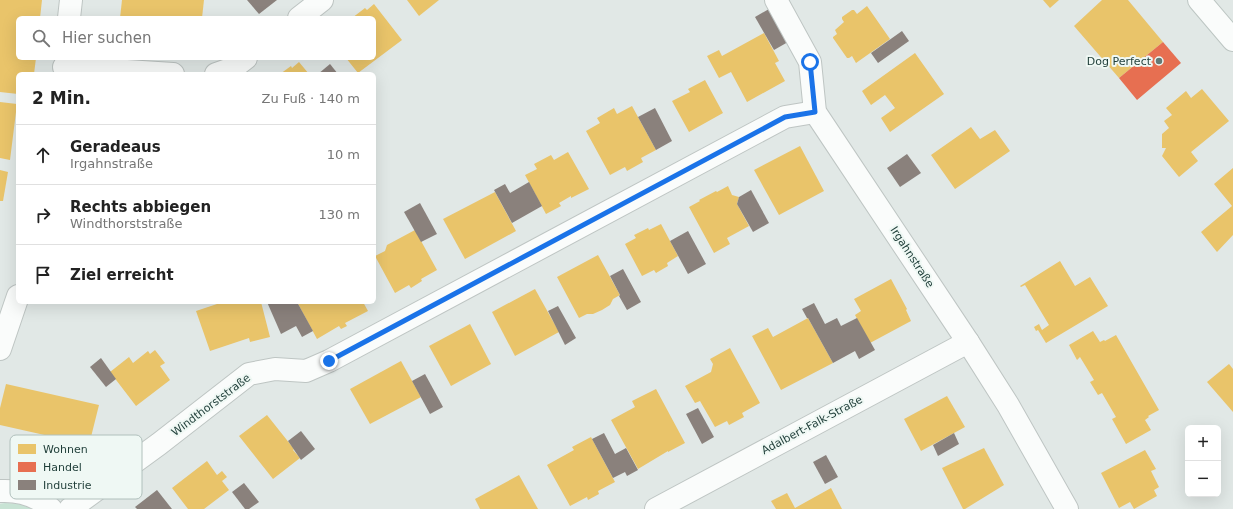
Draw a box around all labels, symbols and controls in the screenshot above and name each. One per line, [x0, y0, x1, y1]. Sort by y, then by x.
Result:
search box [16, 16, 376, 60]
icon: search [30, 27, 52, 49]
text: Hier suchen [62, 29, 151, 47]
route start [801, 53, 819, 71]
place label: Dog Perfect [1087, 55, 1152, 68]
marker: Dog Perfect [1154, 56, 1164, 66]
text: 2 Min. [32, 88, 91, 108]
text: Zu Fuß · 140 m [262, 91, 360, 106]
text: Geradeaus [70, 138, 161, 156]
icon: ahead [32, 144, 54, 166]
text: 10 m [327, 147, 360, 162]
text: Irgahnstraße [70, 156, 153, 171]
text: Rechts abbiegen [70, 198, 211, 216]
icon: right [32, 204, 54, 226]
text: 130 m [318, 207, 360, 222]
text: Windthorststraße [70, 216, 183, 231]
street label: Irgahnstraße [887, 224, 937, 290]
icon: arrive [32, 264, 54, 286]
text: Ziel erreicht [70, 266, 174, 284]
route end [320, 352, 338, 370]
street label: Windthorststraße [169, 371, 253, 439]
street label: Adalbert-Falk-Straße [759, 393, 865, 457]
map controls [1185, 425, 1221, 497]
button: + [1185, 425, 1221, 461]
legend [10, 435, 142, 499]
text: Wohnen [43, 443, 88, 456]
text: Handel [43, 461, 82, 474]
button: − [1185, 461, 1221, 497]
text: Industrie [43, 479, 92, 492]

